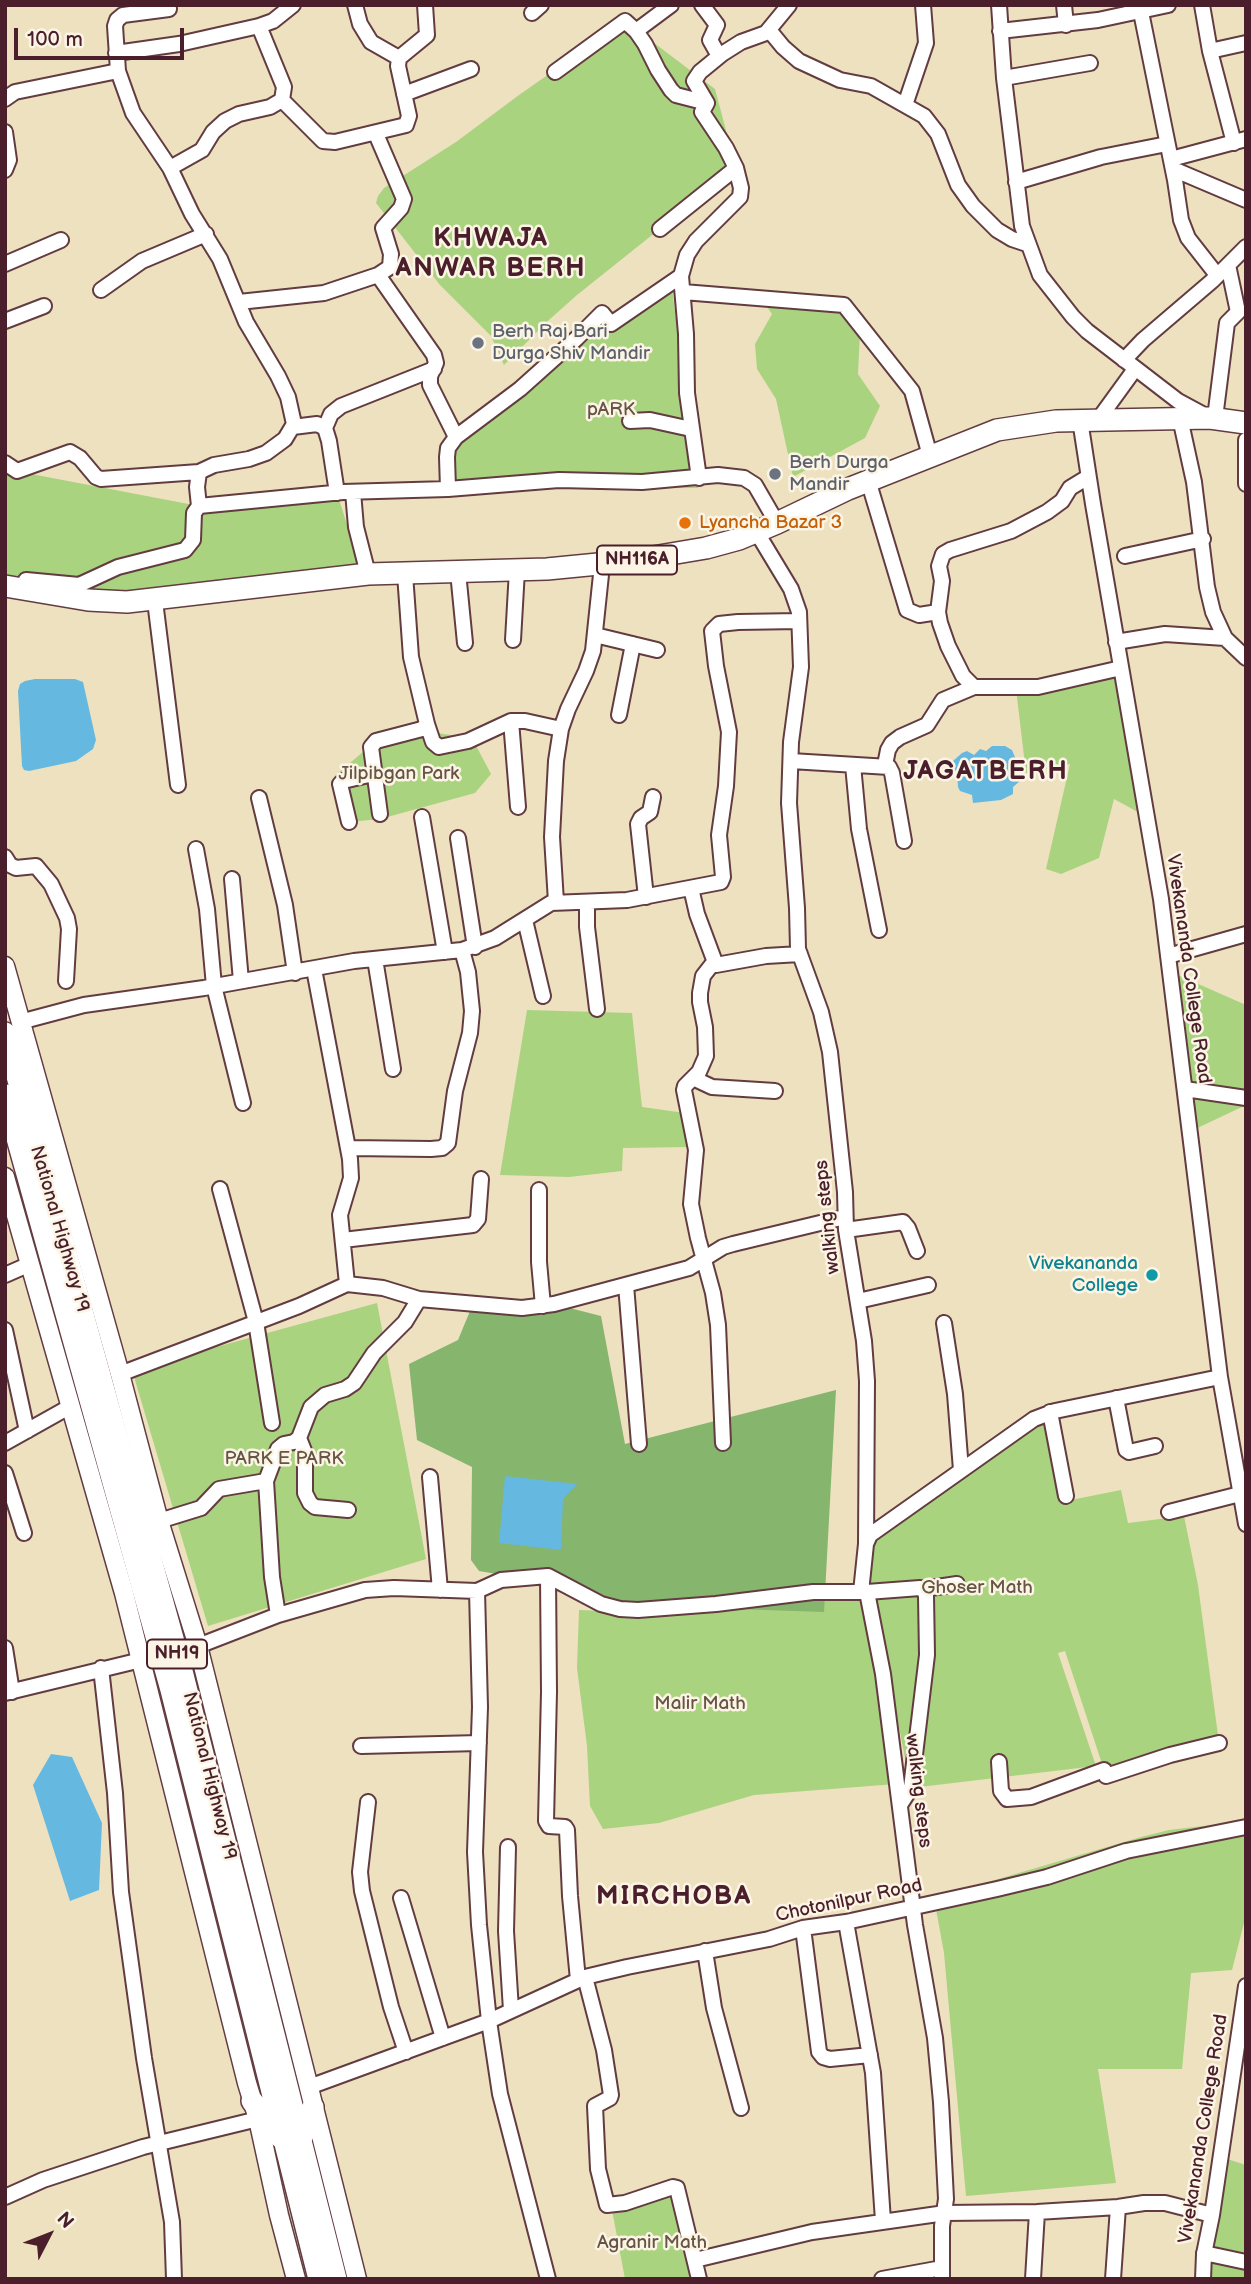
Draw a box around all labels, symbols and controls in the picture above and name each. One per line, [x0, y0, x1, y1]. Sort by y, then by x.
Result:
scale bar [18, 14, 187, 58]
text: 100 m [27, 27, 83, 52]
district label: KHWAJA ANWAR BERH [397, 223, 585, 284]
place label: Berh Raj Bari Durga Shiv Mandir [492, 321, 650, 365]
marker: Berh Raj Bari Durga Shiv Mandir [470, 335, 486, 351]
park label: pARK [587, 399, 635, 421]
place label: Berh Durga Mandir [789, 452, 888, 496]
marker: Berh Durga Mandir [767, 466, 783, 482]
place label: Lyancha Bazar 3 [699, 512, 842, 534]
marker: Lyancha Bazar 3 [677, 515, 693, 531]
road number: NH116A [597, 546, 677, 574]
district label: JAGATBERH [904, 756, 1068, 788]
park label: Jilpibgan Park [339, 763, 459, 785]
street label: Vivekananda College Road [1161, 853, 1215, 1085]
street label: National Highway 19 [24, 1143, 94, 1315]
street label: walking steps [811, 1159, 845, 1275]
place label: Vivekananda College [1029, 1253, 1138, 1297]
marker: Vivekananda College [1144, 1267, 1160, 1283]
park label: PARK E PARK [225, 1448, 343, 1470]
park label: Ghoser Math [921, 1577, 1033, 1599]
road number: NH19 [147, 1639, 207, 1668]
street label: National Highway 19 [177, 1690, 241, 1862]
park label: Malir Math [654, 1693, 746, 1715]
street label: walking steps [900, 1733, 936, 1849]
street label: Chotonilpur Road [774, 1874, 924, 1928]
district label: MIRCHOBA [597, 1881, 751, 1913]
street label: Vivekananda College Road [1175, 2013, 1233, 2245]
north arrow [14, 2200, 84, 2270]
text: N [52, 2208, 78, 2234]
park label: Agranir Math [597, 2232, 707, 2254]

